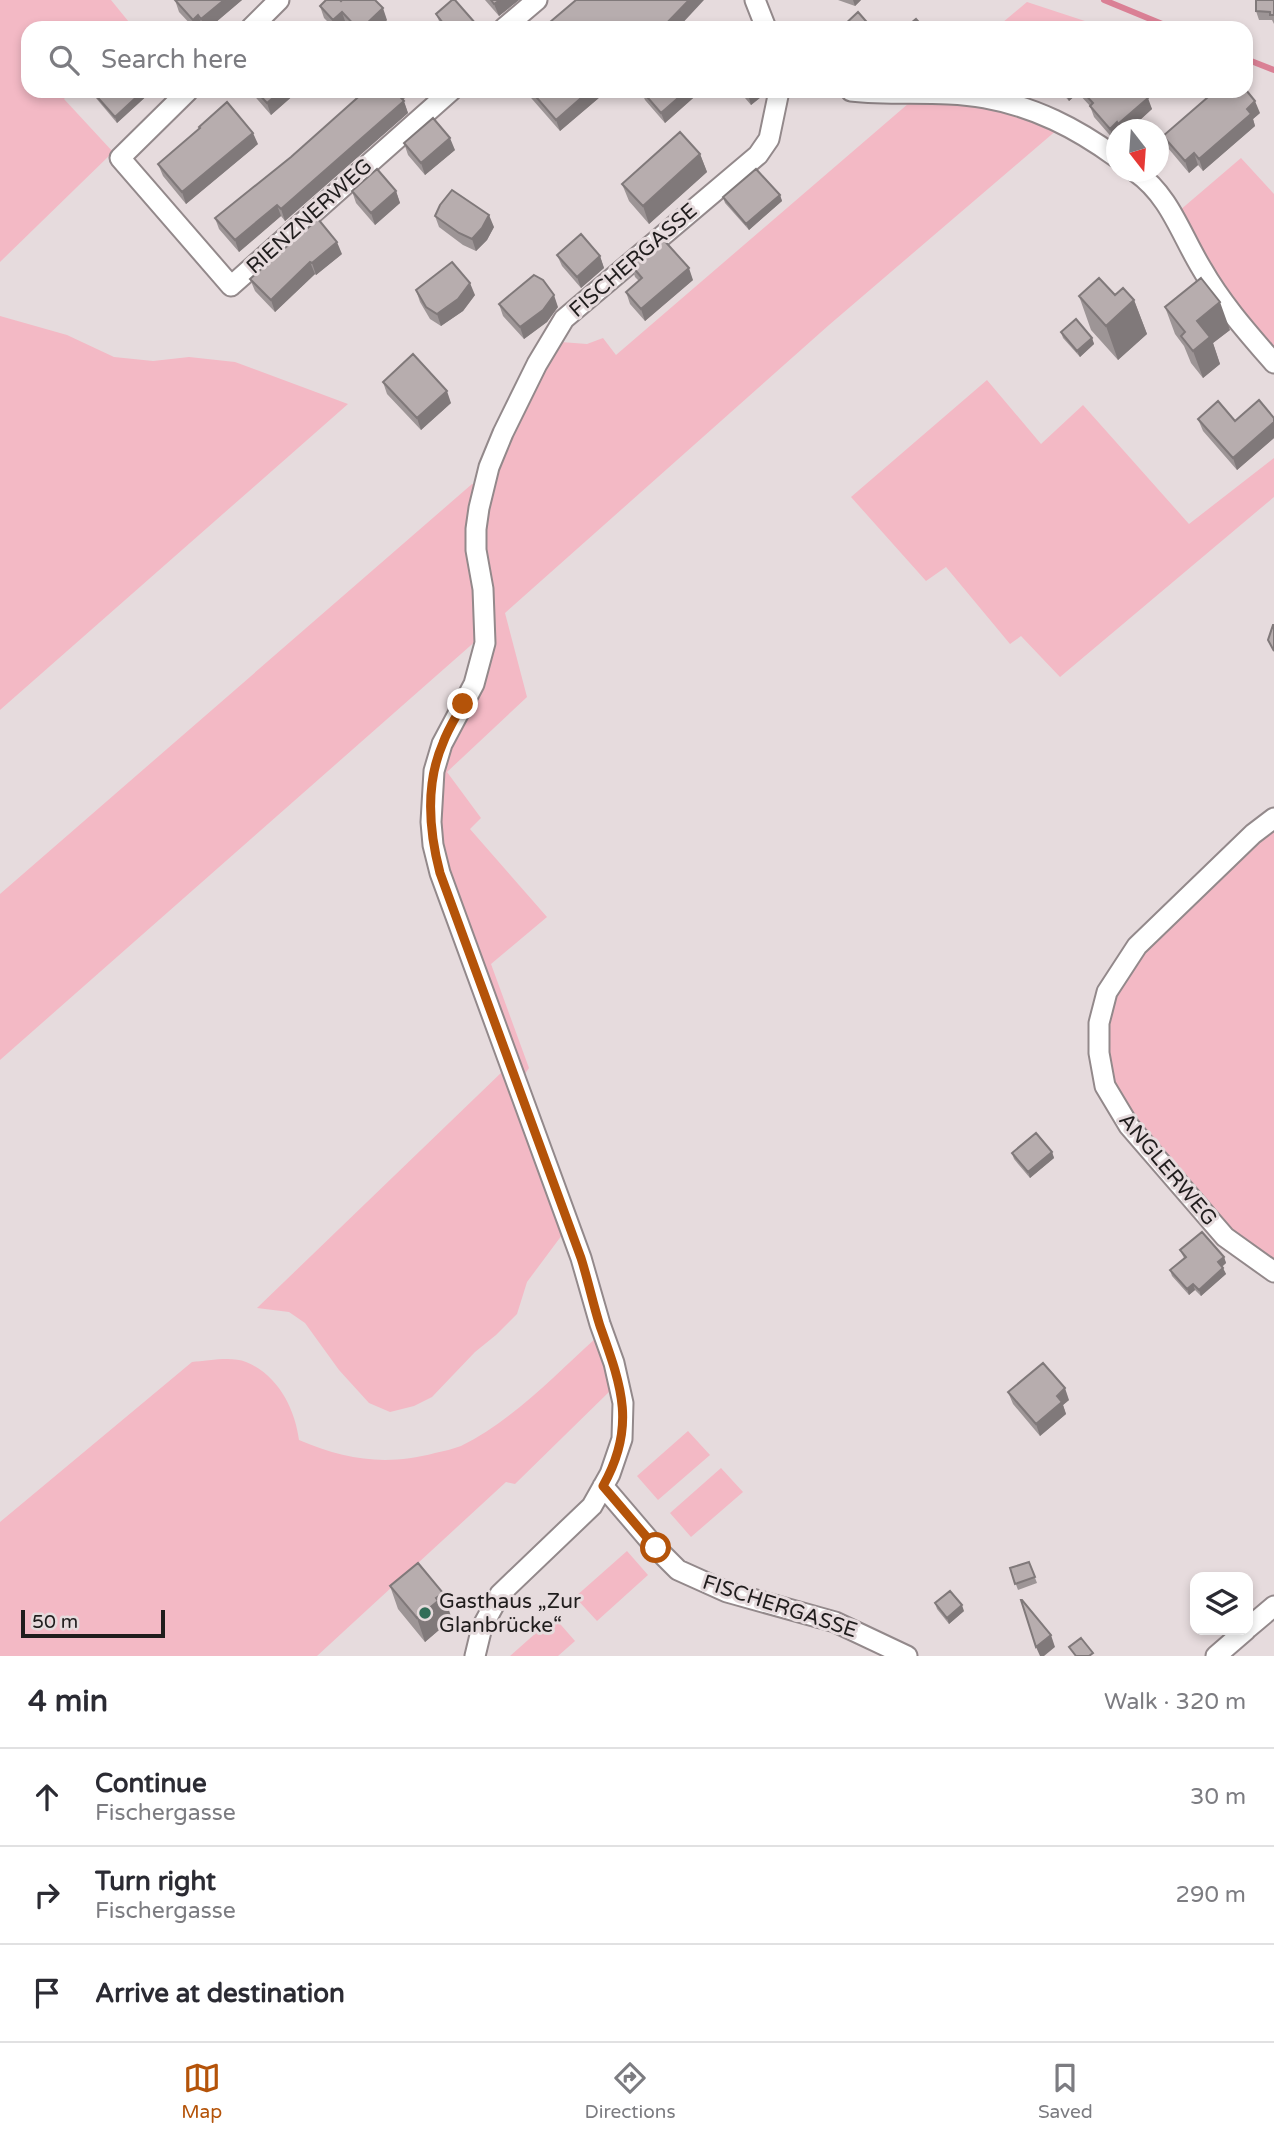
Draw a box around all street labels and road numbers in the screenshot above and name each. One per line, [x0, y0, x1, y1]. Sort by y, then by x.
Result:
street label: RIENZNERWEG [241, 153, 377, 279]
street label: FISCHERGASSE [564, 198, 702, 323]
street label: ANGLERWEG [1113, 1108, 1222, 1231]
street label: FISCHERGASSE [699, 1570, 860, 1643]

